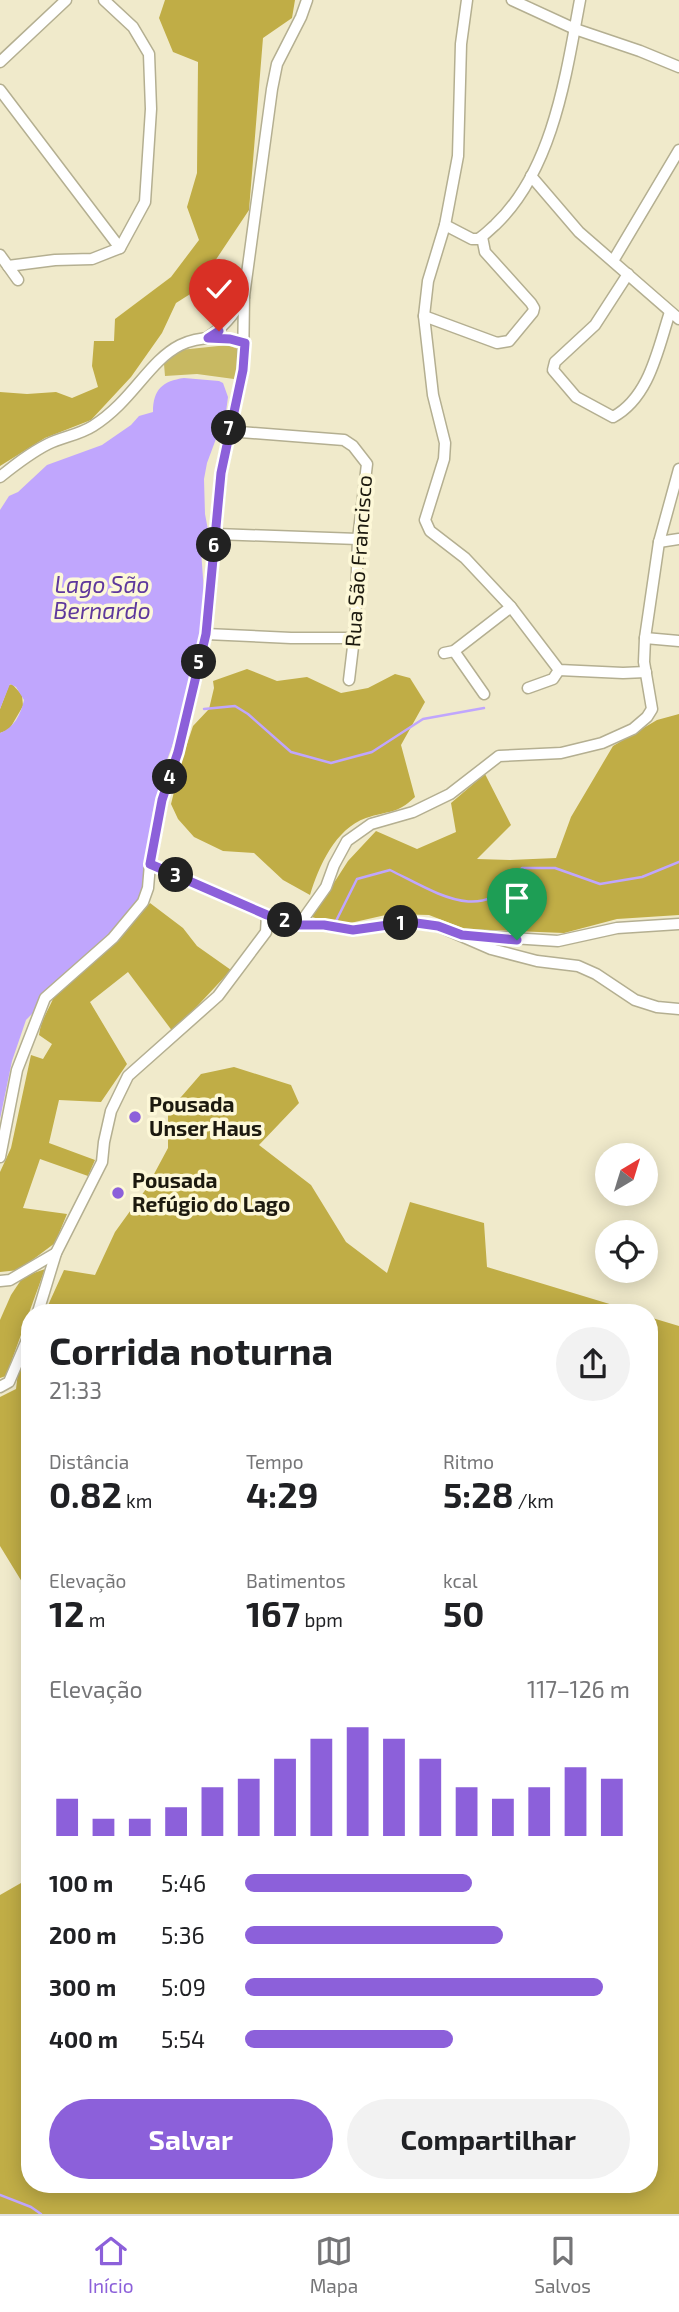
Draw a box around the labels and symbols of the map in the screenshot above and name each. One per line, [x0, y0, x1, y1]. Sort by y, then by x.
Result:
pin [189, 259, 249, 331]
pin: 7 [212, 410, 246, 446]
street label: Rua São Francisco [339, 474, 376, 648]
pin: 6 [196, 528, 232, 562]
water label: Lago São Bernardo [53, 570, 151, 624]
pin: 5 [182, 644, 216, 680]
pin: 4 [152, 760, 188, 794]
pin: 3 [158, 858, 194, 892]
pin [487, 868, 547, 940]
pin: 2 [268, 902, 302, 937]
pin: 1 [384, 906, 418, 940]
place label: Pousada Unser Haus [149, 1091, 262, 1140]
marker: Pousada Unser Haus [127, 1109, 143, 1125]
north arrow [595, 1143, 658, 1206]
place label: Pousada Refúgio do Lago [132, 1167, 290, 1216]
marker: Pousada Refúgio do Lago [110, 1185, 126, 1201]

